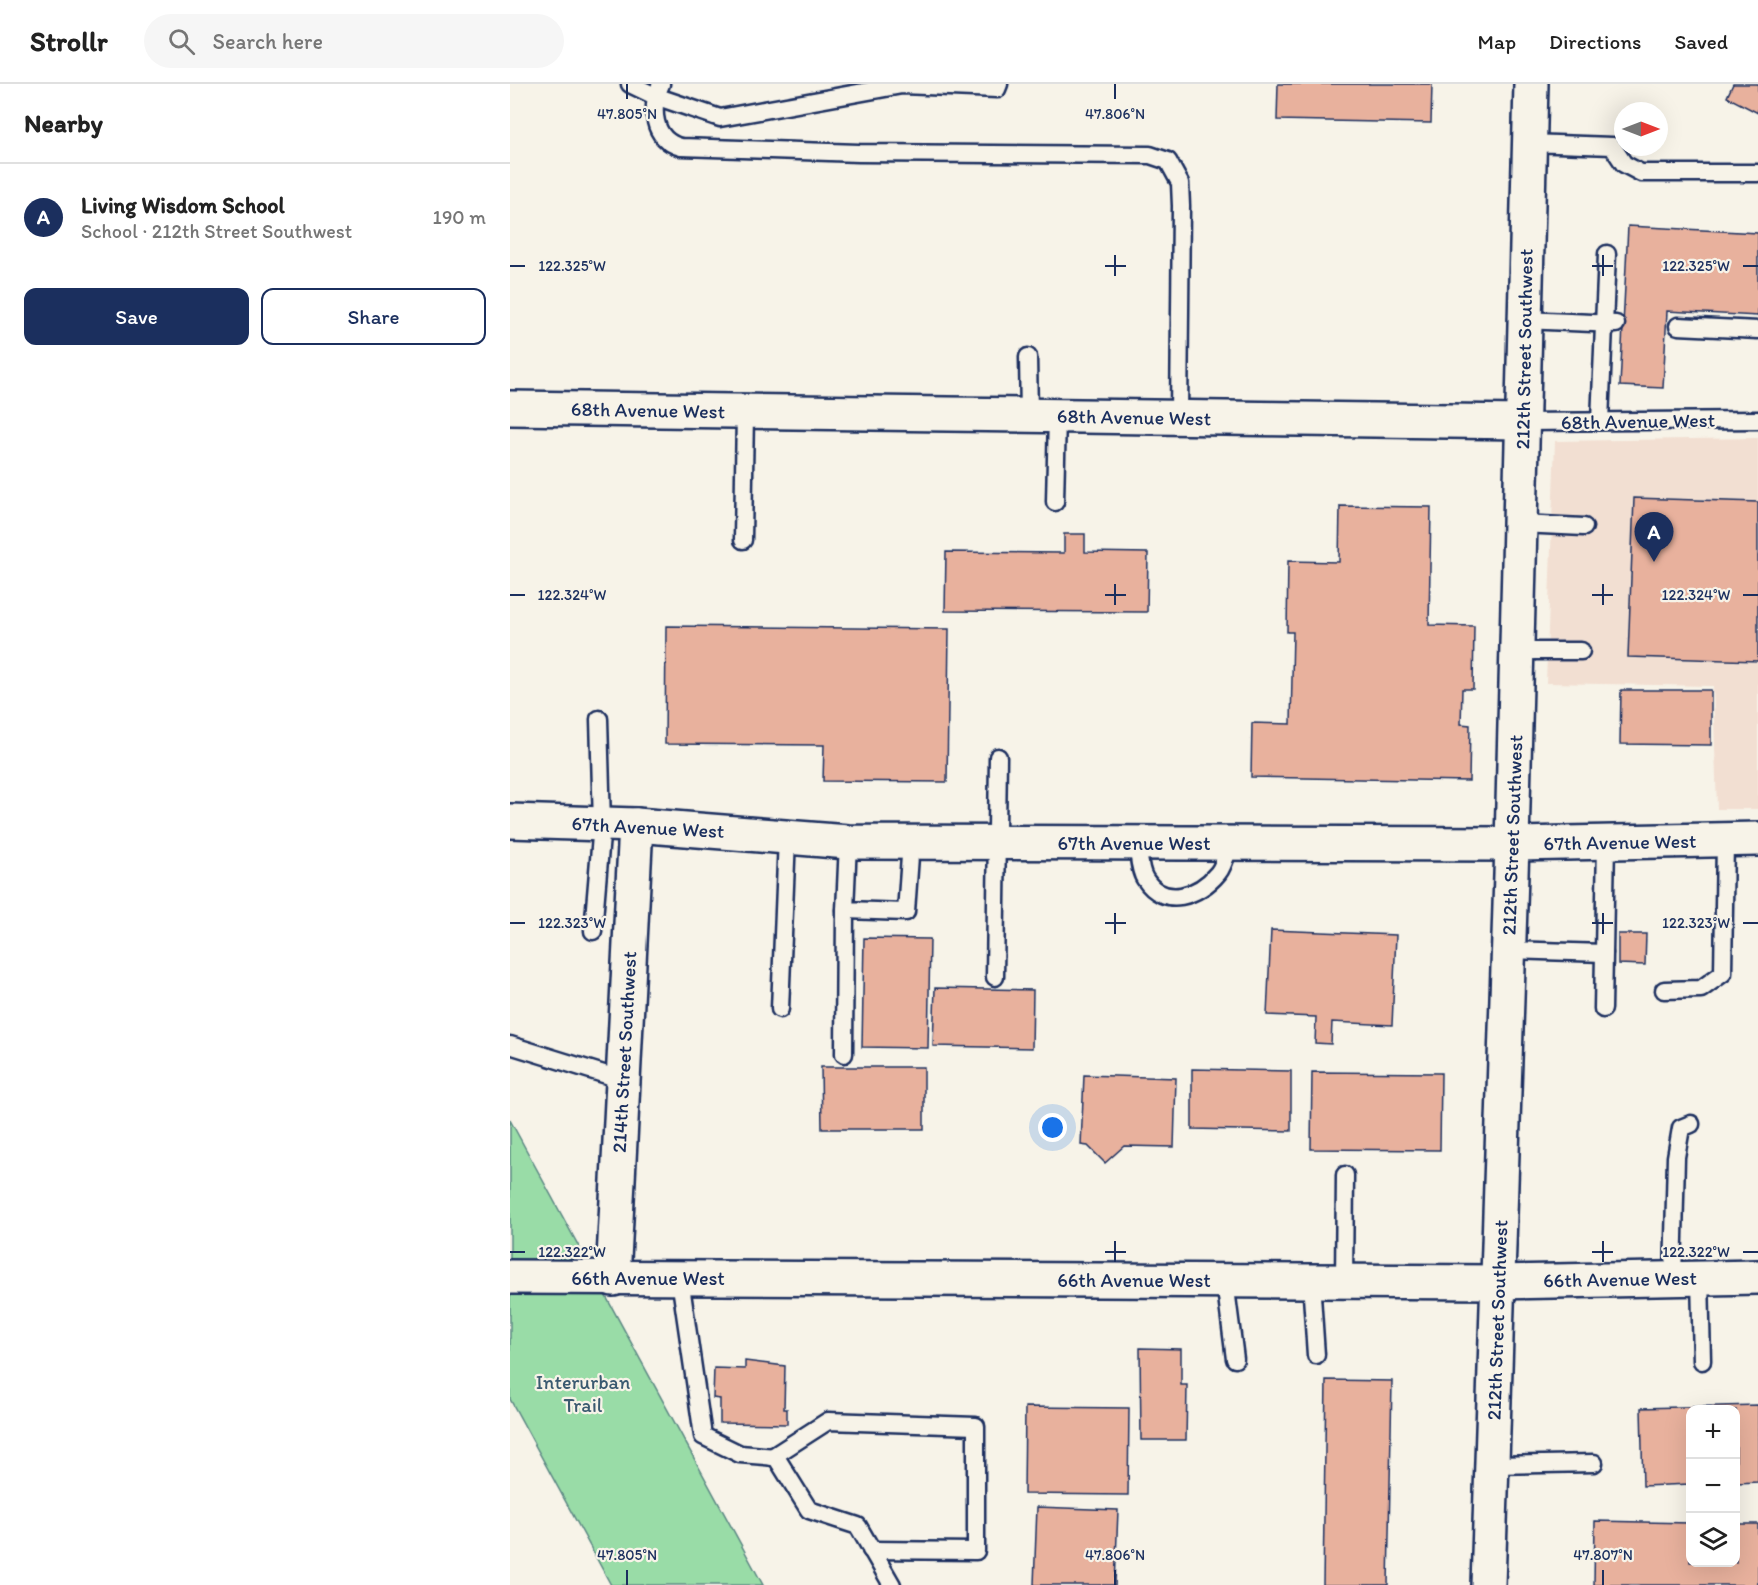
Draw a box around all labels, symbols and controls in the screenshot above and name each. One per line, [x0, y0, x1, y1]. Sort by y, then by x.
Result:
search box [144, 14, 564, 68]
text: Strollr [30, 24, 108, 58]
icon: search [165, 25, 198, 58]
text: Search here [213, 28, 323, 55]
text: Map [1478, 29, 1516, 54]
text: Directions [1549, 29, 1641, 54]
text: Saved [1674, 29, 1728, 54]
north arrow [1614, 102, 1668, 156]
text: 47.805°N [597, 105, 657, 123]
text: 47.806°N [1085, 105, 1145, 123]
text: Nearby [24, 107, 103, 139]
text: Living Wisdom School [81, 192, 285, 219]
text: A [37, 205, 50, 229]
text: 190 m [433, 205, 486, 229]
text: School · 212th Street Southwest [81, 219, 352, 243]
street label: 212th Street Southwest [1510, 248, 1538, 450]
text: 122.325°W [538, 257, 606, 275]
text: 122.325°W [1662, 257, 1730, 275]
button: Save [24, 288, 249, 345]
button: Share [261, 288, 486, 345]
street label: 68th Avenue West [571, 397, 725, 423]
street label: 68th Avenue West [1057, 404, 1211, 430]
street label: 68th Avenue West [1561, 408, 1715, 434]
pin: A [1634, 512, 1674, 562]
text: 122.324°W [538, 586, 607, 604]
text: 122.324°W [1662, 586, 1731, 604]
street label: 212th Street Southwest [1497, 734, 1527, 936]
street label: 67th Avenue West [571, 811, 725, 843]
street label: 67th Avenue West [1543, 829, 1697, 855]
street label: 67th Avenue West [1057, 831, 1211, 855]
text: 122.323°W [538, 914, 606, 932]
text: 122.323°W [1662, 914, 1730, 932]
street label: 214th Street Southwest [607, 950, 641, 1154]
your location [1038, 1113, 1067, 1142]
street label: 212th Street Southwest [1482, 1219, 1512, 1421]
text: 122.322°W [538, 1243, 606, 1261]
text: 122.322°W [1662, 1243, 1730, 1261]
street label: 66th Avenue West [571, 1266, 725, 1290]
street label: 66th Avenue West [1543, 1266, 1697, 1292]
street label: 66th Avenue West [1057, 1268, 1211, 1292]
park label: Interurban Trail [536, 1370, 630, 1417]
map controls [1686, 1405, 1740, 1567]
button: + [1686, 1405, 1740, 1459]
button: − [1686, 1459, 1740, 1513]
button: layers [1686, 1513, 1740, 1567]
text: 47.805°N [597, 1546, 657, 1564]
text: 47.806°N [1085, 1546, 1145, 1564]
text: 47.807°N [1573, 1546, 1633, 1564]

